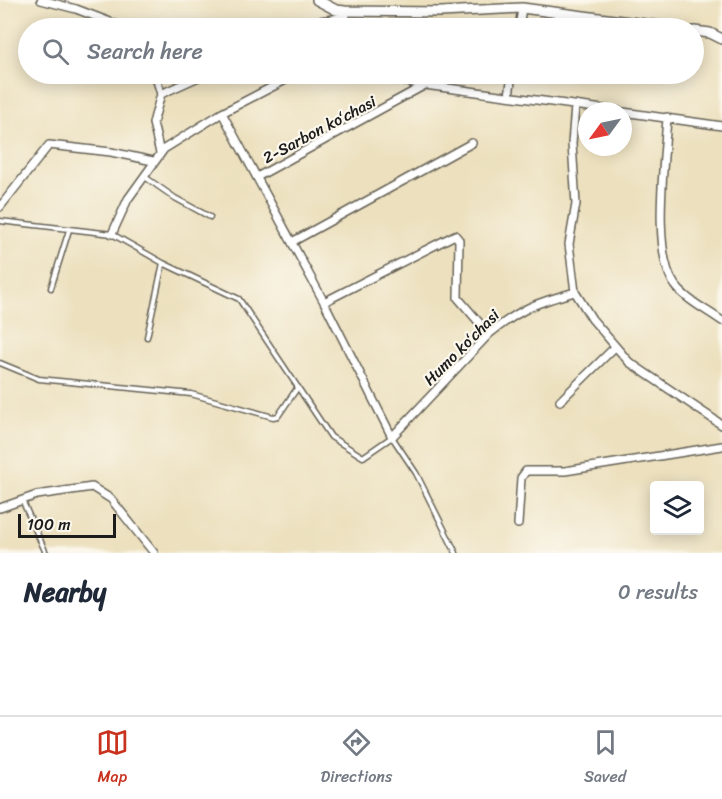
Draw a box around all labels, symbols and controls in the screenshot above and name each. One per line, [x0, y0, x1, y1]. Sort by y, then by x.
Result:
search box [18, 18, 704, 84]
text: Search here [87, 32, 203, 71]
icon: search [39, 35, 72, 68]
street label: 2-Sarbon koʻchasi [257, 87, 382, 172]
north arrow [578, 102, 632, 156]
street label: Humo koʻchasi [416, 302, 507, 393]
map controls [650, 481, 704, 535]
button: layers [650, 481, 704, 535]
text: 100 m [27, 510, 71, 539]
scale bar [18, 511, 116, 538]
text: Nearby [24, 569, 106, 615]
text: 0 results [618, 575, 698, 610]
tab: Map [96, 726, 129, 791]
tab: Directions [321, 726, 392, 791]
tab: Saved [584, 726, 626, 791]

